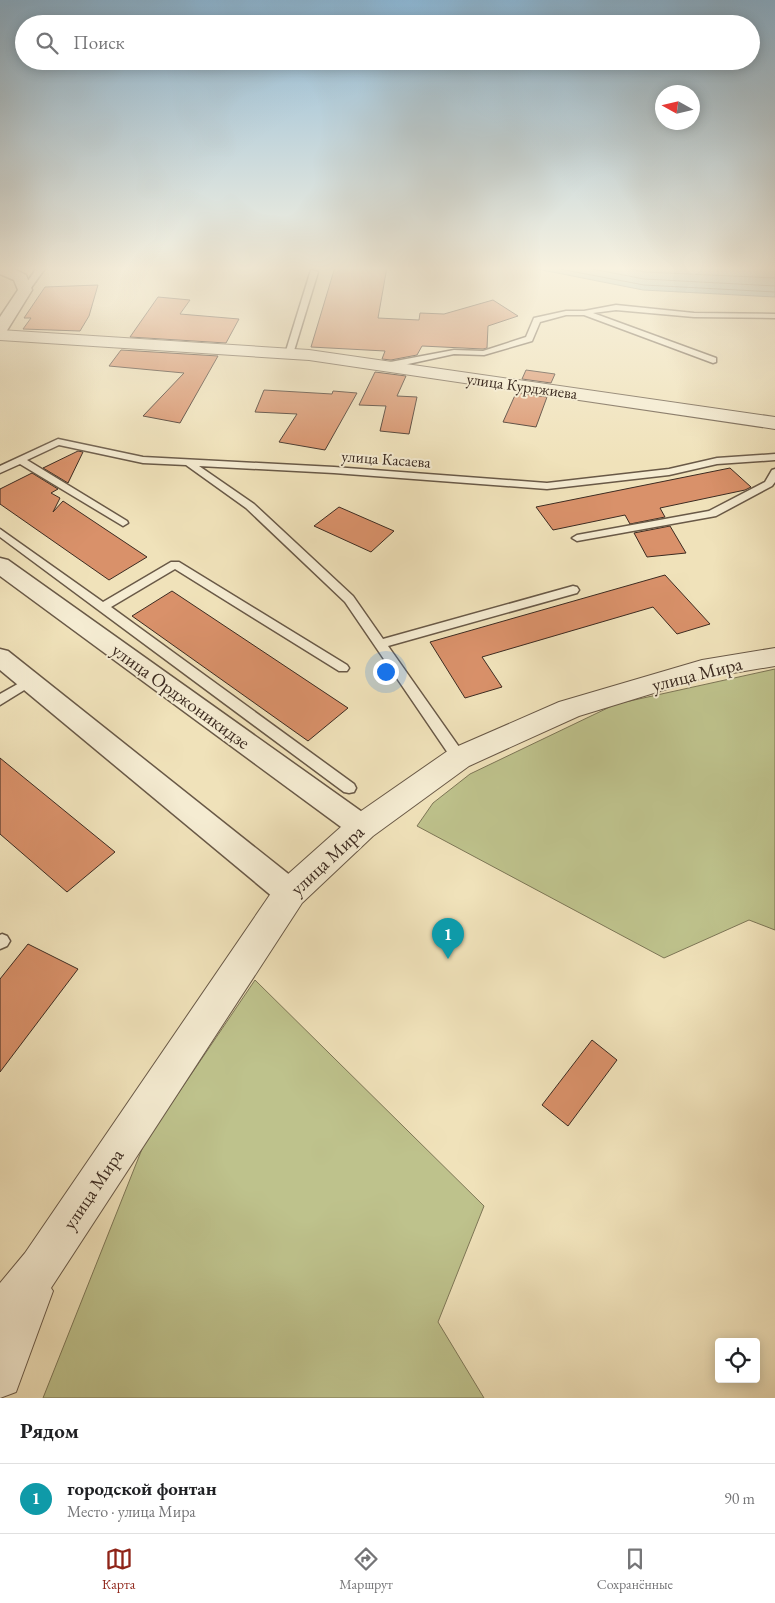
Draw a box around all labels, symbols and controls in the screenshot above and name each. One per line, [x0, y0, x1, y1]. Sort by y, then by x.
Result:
search box [15, 15, 760, 70]
icon: search [33, 29, 61, 57]
text: Поиск [73, 30, 125, 55]
north arrow [655, 85, 700, 130]
street label: улица Курджиева [465, 368, 579, 404]
street label: улица Касаева [341, 445, 432, 473]
street label: улица Орджоникидзе [107, 637, 255, 755]
street label: улица Мира [649, 651, 745, 697]
your location [373, 659, 399, 685]
street label: улица Мира [285, 819, 370, 901]
pin: 1 [432, 918, 464, 959]
street label: улица Мира [57, 1143, 129, 1234]
map controls [715, 1338, 760, 1383]
button: locate [715, 1338, 760, 1383]
text: Рядом [20, 1417, 79, 1444]
text: городской фонтан [67, 1476, 217, 1501]
text: 1 [32, 1488, 40, 1509]
text: 90 m [724, 1488, 755, 1509]
text: Место · улица Мира [67, 1501, 196, 1522]
tab: Карта [102, 1545, 135, 1593]
tab: Маршрут [339, 1545, 393, 1593]
tab: Сохранённые [597, 1545, 673, 1593]

